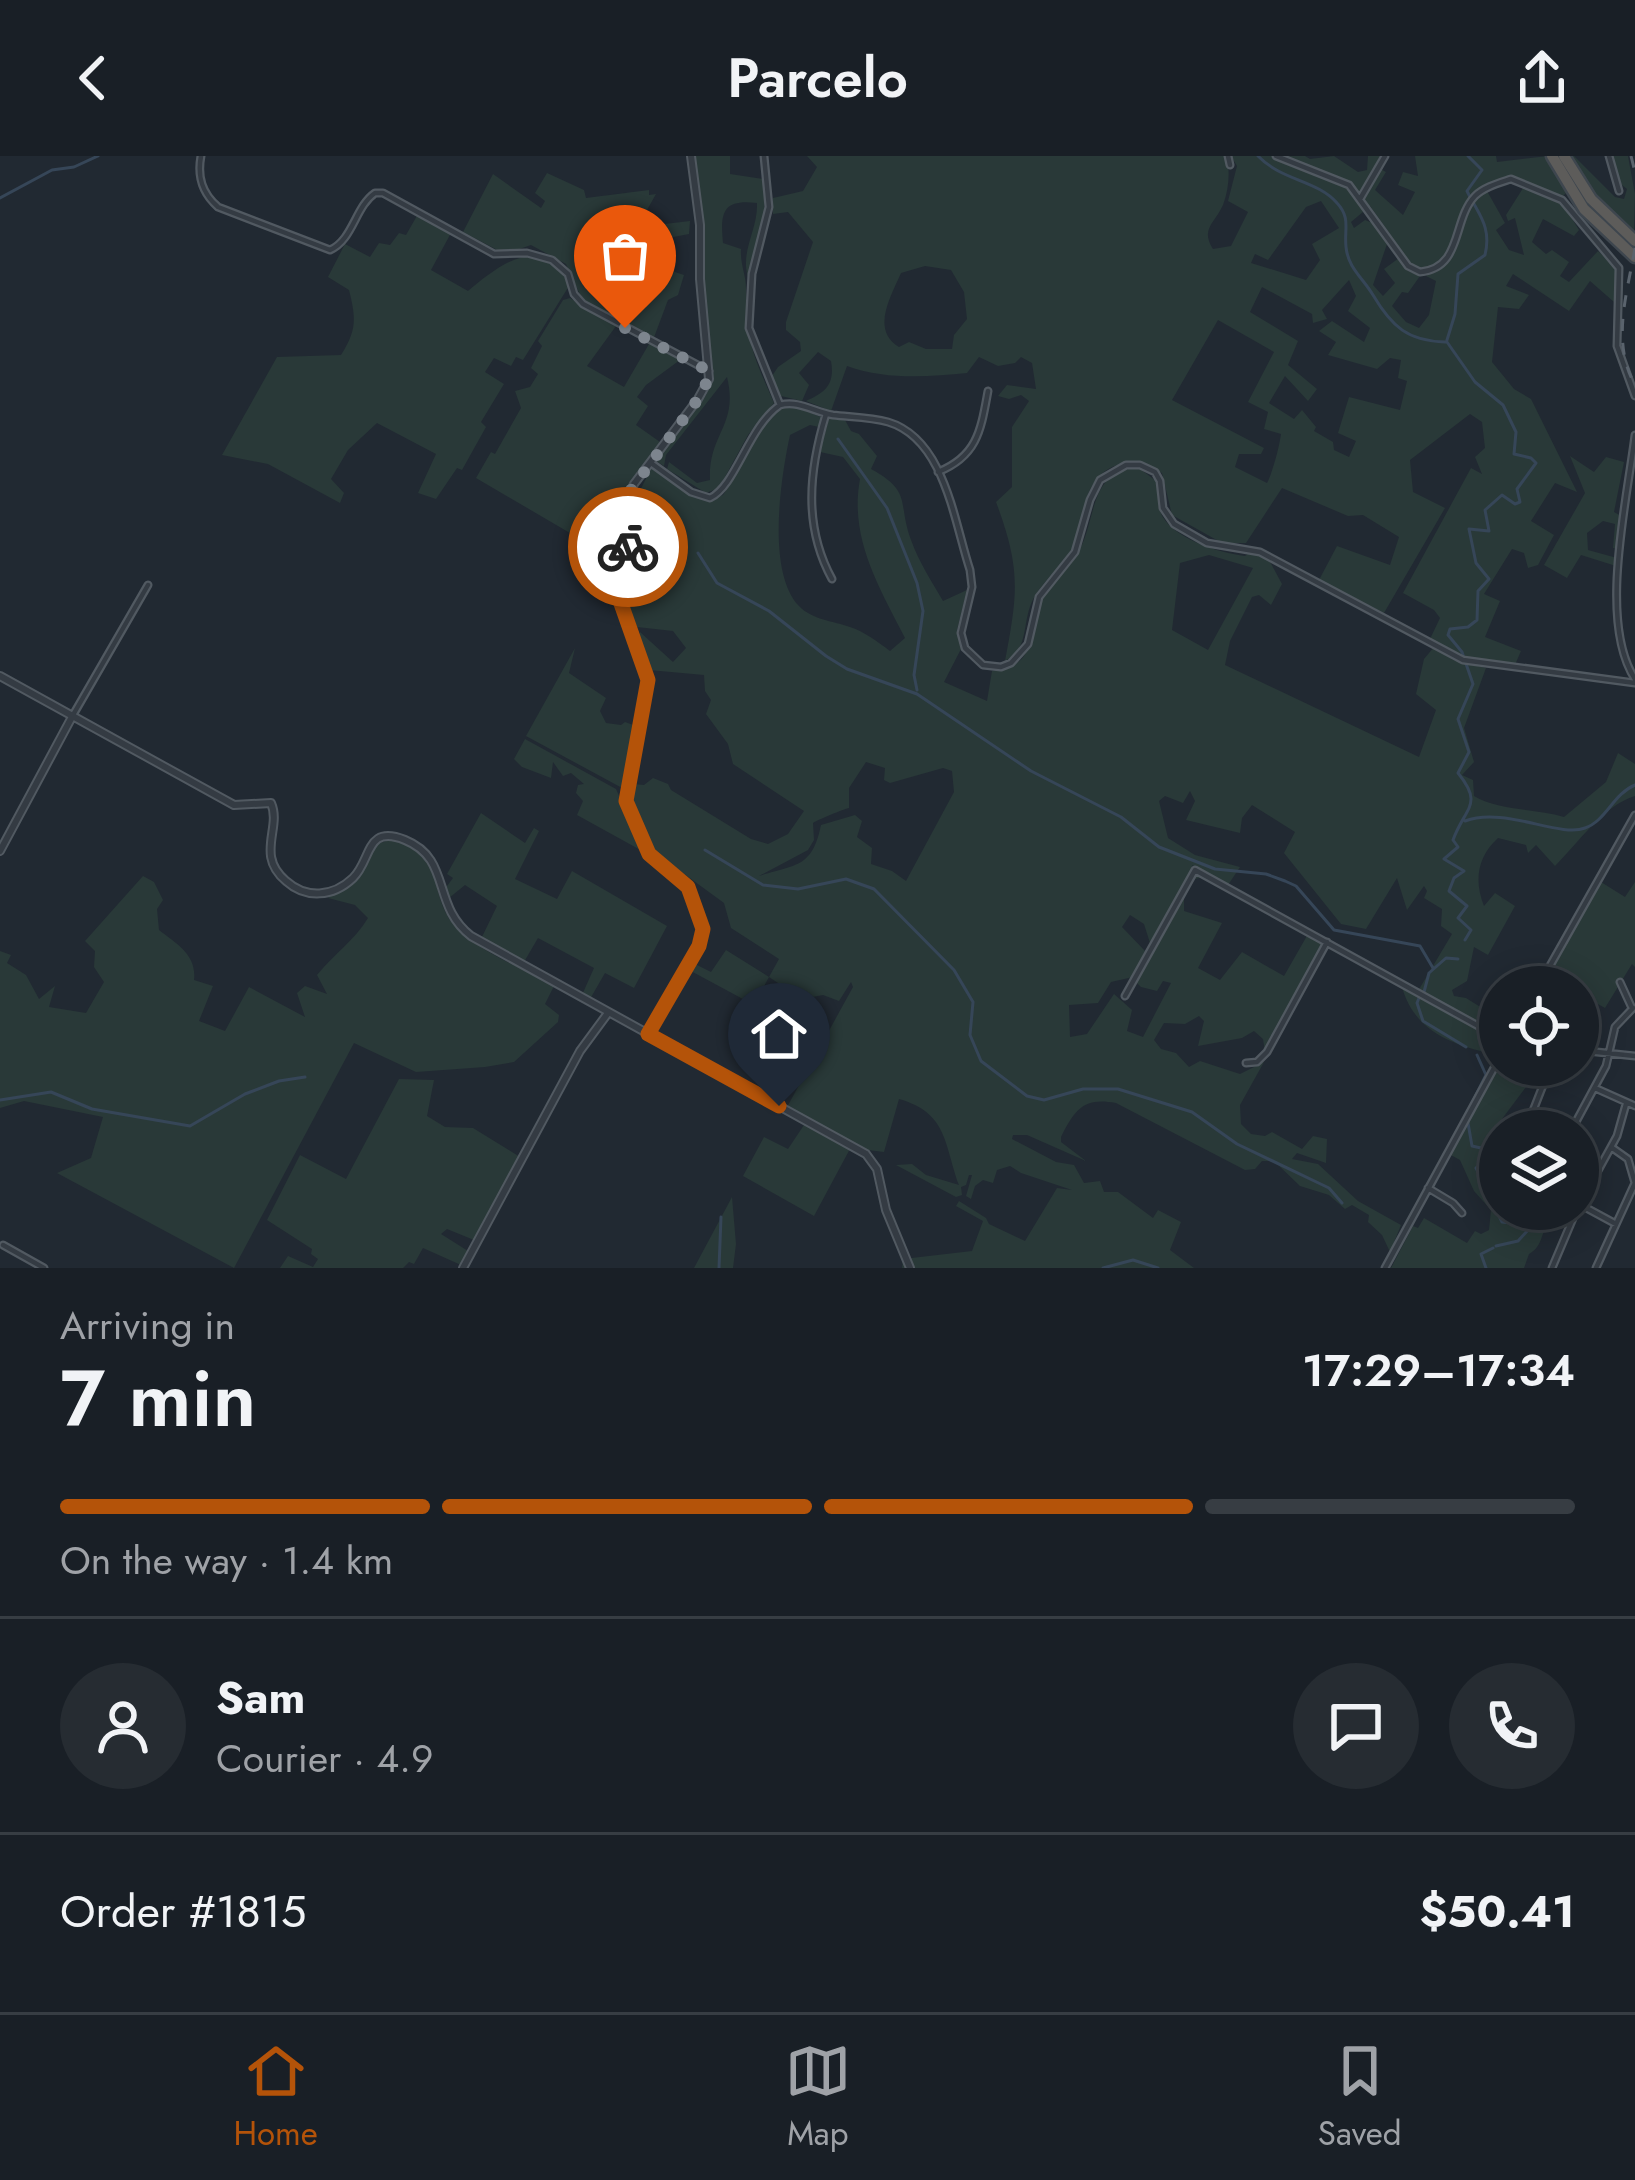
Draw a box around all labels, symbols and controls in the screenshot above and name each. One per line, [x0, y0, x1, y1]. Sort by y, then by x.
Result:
text: Parcelo [727, 39, 908, 117]
icon: back [60, 45, 126, 111]
icon: share [1509, 45, 1575, 111]
pin [574, 205, 676, 328]
icon: bag [592, 223, 658, 289]
courier [568, 487, 688, 607]
icon: bike [595, 514, 661, 580]
map controls [1479, 966, 1599, 1230]
button: locate [1479, 966, 1599, 1086]
pin [728, 983, 830, 1106]
icon: home [746, 1001, 812, 1067]
button: layers [1479, 1110, 1599, 1230]
text: Arriving in [60, 1297, 235, 1354]
text: 17:29–17:34 [1302, 1338, 1575, 1403]
text: 7 min [60, 1343, 256, 1455]
text: On the way · 1.4 km [60, 1532, 393, 1589]
button: person [60, 1663, 186, 1789]
button: chat [1293, 1663, 1419, 1789]
button: phone [1449, 1663, 1575, 1789]
text: Sam [216, 1665, 305, 1730]
text: Courier · 4.9 [216, 1730, 433, 1787]
text: Order #1815 [60, 1879, 306, 1944]
text: $50.41 [1419, 1879, 1575, 1944]
tab: Home [234, 2038, 318, 2157]
tab: Map [785, 2038, 851, 2157]
tab: Saved [1318, 2038, 1401, 2157]

